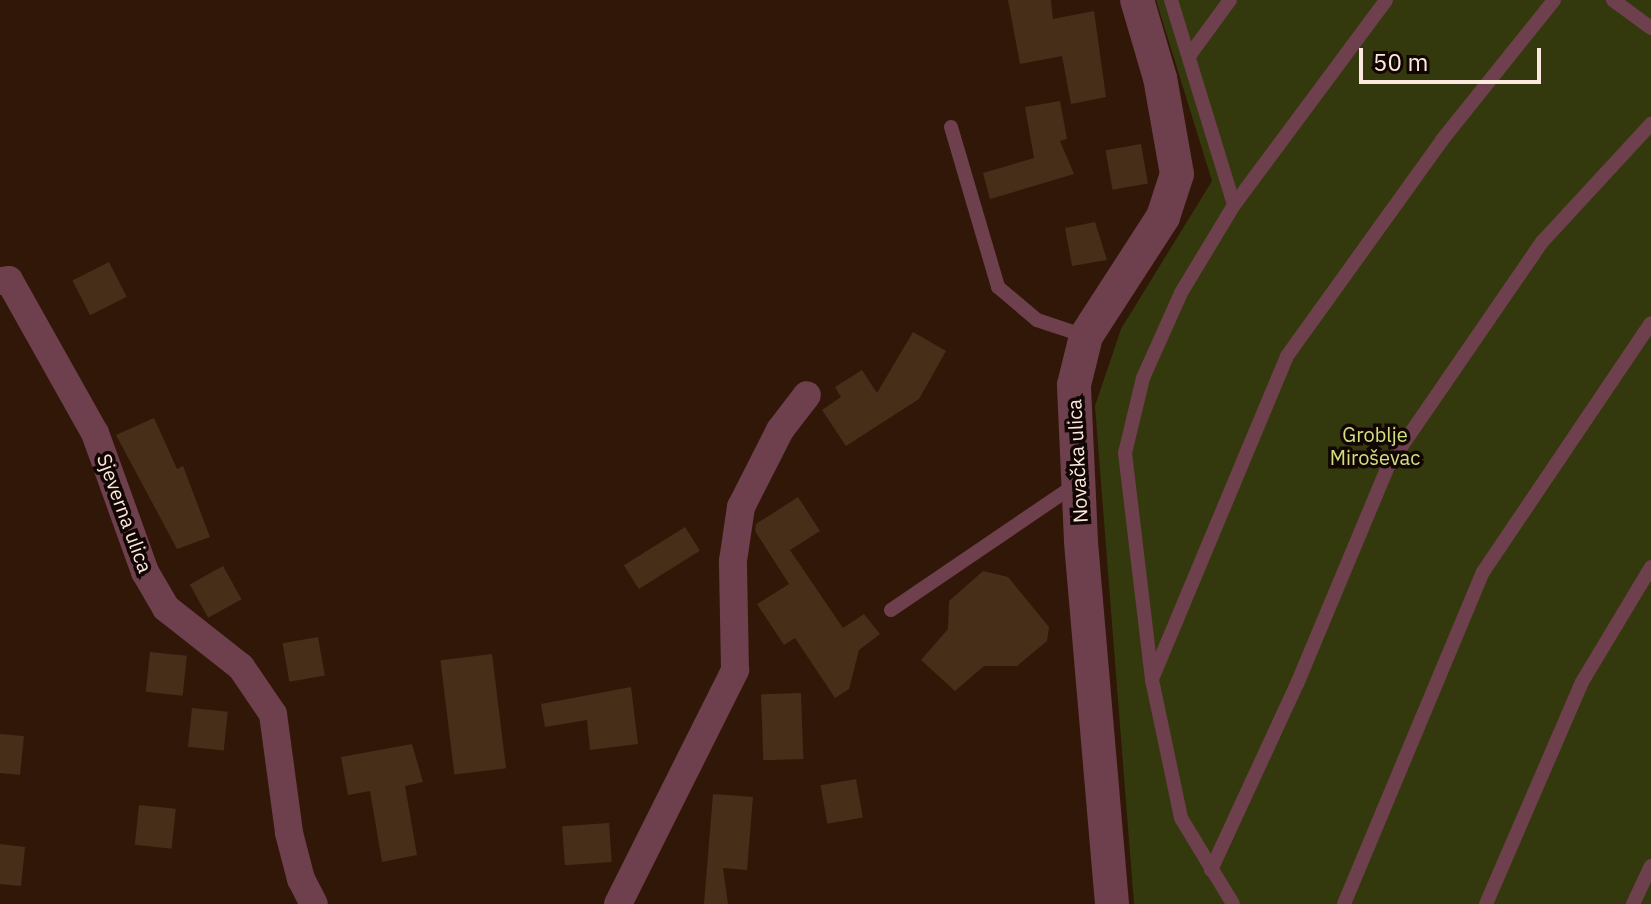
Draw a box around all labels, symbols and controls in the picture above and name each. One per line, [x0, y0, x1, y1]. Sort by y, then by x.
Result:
scale bar [1363, 32, 1545, 82]
text: 50 m [1373, 46, 1428, 78]
street label: Novačka ulica [1062, 398, 1092, 524]
park label: Groblje Miroševac [1330, 423, 1420, 470]
street label: Sjeverna ulica [92, 450, 158, 576]

